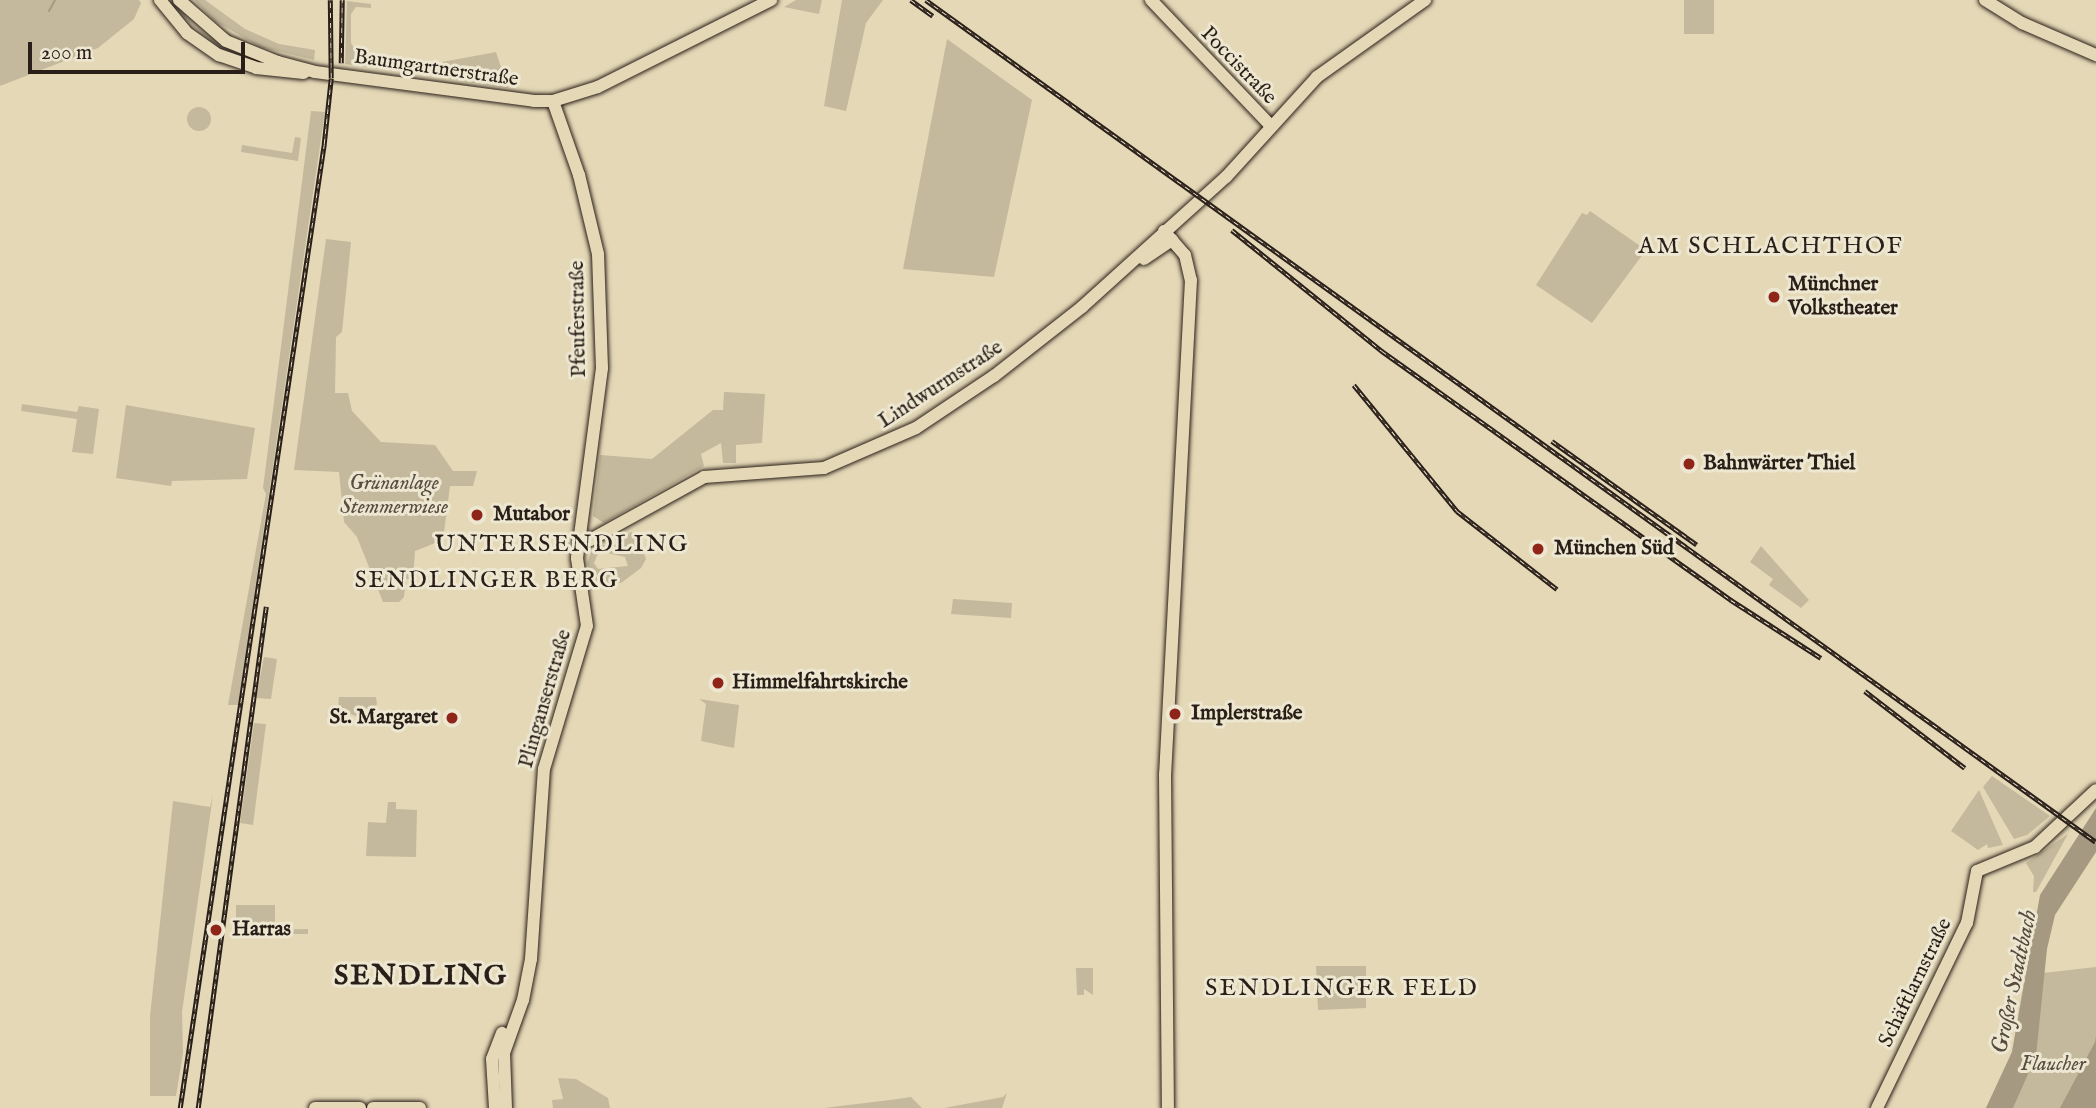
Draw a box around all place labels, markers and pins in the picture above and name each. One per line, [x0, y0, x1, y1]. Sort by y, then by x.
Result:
place label: Münchner Volkstheater [1788, 272, 1898, 322]
marker: Münchner Volkstheater [1766, 289, 1782, 305]
place label: Bahnwärter Thiel [1703, 451, 1855, 477]
marker: Bahnwärter Thiel [1681, 456, 1697, 472]
place label: Mutabor [493, 502, 570, 528]
marker: Mutabor [467, 505, 487, 525]
place label: München Süd [1554, 536, 1674, 562]
marker: München Süd [1528, 539, 1548, 559]
place label: Himmelfahrtskirche [732, 670, 908, 696]
marker: Himmelfahrtskirche [710, 675, 726, 691]
place label: Implerstraße [1191, 701, 1302, 727]
marker: Implerstraße [1165, 704, 1185, 724]
place label: St. Margaret [329, 705, 438, 731]
marker: St. Margaret [444, 710, 460, 726]
place label: Harras [232, 917, 291, 943]
marker: Harras [206, 920, 226, 940]

